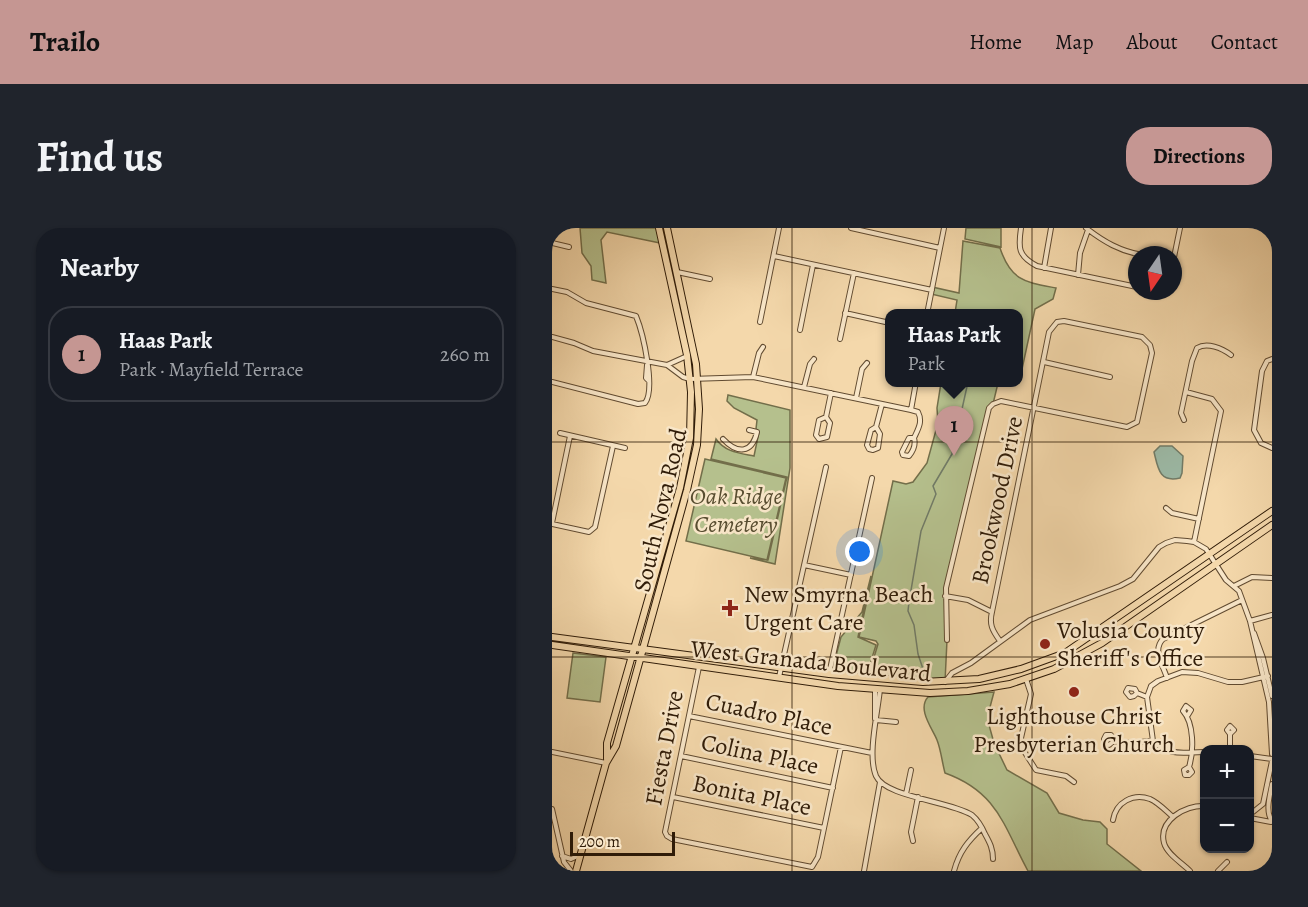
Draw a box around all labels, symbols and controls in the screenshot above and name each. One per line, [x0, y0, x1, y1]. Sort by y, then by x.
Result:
text: Trailo [30, 23, 100, 61]
text: Home [969, 28, 1022, 56]
text: Map [1055, 28, 1093, 56]
text: About [1126, 28, 1178, 56]
text: Contact [1211, 28, 1278, 56]
button: Directions [1126, 127, 1272, 185]
text: Find us [36, 128, 163, 185]
north arrow [1128, 246, 1182, 300]
text: Nearby [60, 250, 139, 285]
popup [885, 309, 1023, 387]
text: Haas Park [907, 320, 1001, 350]
text: Haas Park [119, 326, 212, 356]
text: 1 [78, 341, 85, 368]
text: 260 m [440, 341, 490, 368]
text: Park [907, 350, 945, 377]
text: Park · Mayfield Terrace [119, 356, 304, 383]
pin: 1 [934, 406, 974, 456]
street label: Brookwood Drive [964, 413, 1030, 587]
street label: South Nova Road [626, 425, 694, 595]
park label: Oak Ridge Cemetery [690, 480, 783, 540]
your location [845, 537, 874, 566]
place label: New Smyrna Beach Urgent Care [744, 578, 933, 638]
marker: New Smyrna Beach Urgent Care [721, 599, 739, 617]
place label: Volusia County Sheriff's Office [1056, 614, 1205, 674]
street label: West Granada Boulevard [688, 632, 933, 690]
marker: Volusia County Sheriff's Office [1038, 637, 1052, 651]
street label: Cuadro Place [703, 685, 835, 743]
marker: Lighthouse Christ Presbyterian Church [1067, 685, 1081, 699]
street label: Fiesta Drive [637, 688, 691, 808]
place label: Lighthouse Christ Presbyterian Church [973, 700, 1175, 760]
street label: Colina Place [698, 726, 822, 782]
map controls [1200, 745, 1254, 853]
button: + [1200, 745, 1254, 799]
street label: Bonita Place [690, 767, 814, 823]
button: − [1200, 799, 1254, 853]
scale bar [570, 829, 675, 856]
text: 200 m [579, 831, 620, 853]

